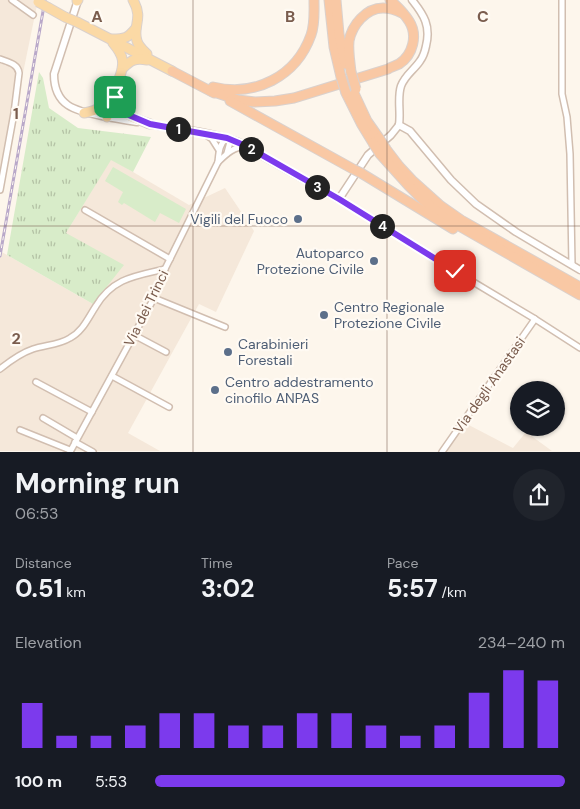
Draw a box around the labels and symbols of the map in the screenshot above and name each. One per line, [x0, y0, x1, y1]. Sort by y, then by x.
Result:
text: A [91, 6, 103, 27]
text: B [285, 6, 295, 27]
text: C [477, 6, 489, 27]
pin [94, 76, 136, 118]
text: 1 [13, 103, 19, 124]
pin: 1 [166, 116, 190, 142]
pin: 2 [238, 136, 264, 162]
pin: 3 [304, 174, 330, 200]
place label: Vigili del Fuoco [190, 210, 288, 228]
marker: Vigili del Fuoco [292, 213, 304, 225]
pin: 4 [370, 214, 394, 238]
place label: Autoparco Protezione Civile [257, 244, 364, 278]
pin [434, 250, 476, 292]
marker: Autoparco Protezione Civile [368, 255, 380, 267]
street label: Via dei Trinci [120, 267, 172, 349]
place label: Centro Regionale Protezione Civile [334, 298, 445, 332]
marker: Centro Regionale Protezione Civile [318, 309, 330, 321]
text: 2 [11, 328, 21, 349]
street label: Via degli Anastasi [449, 333, 529, 437]
place label: Carabinieri Forestali [238, 335, 308, 369]
marker: Carabinieri Forestali [222, 346, 234, 358]
place label: Centro addestramento cinofilo ANPAS [225, 373, 374, 407]
marker: Centro addestramento cinofilo ANPAS [209, 384, 221, 396]

